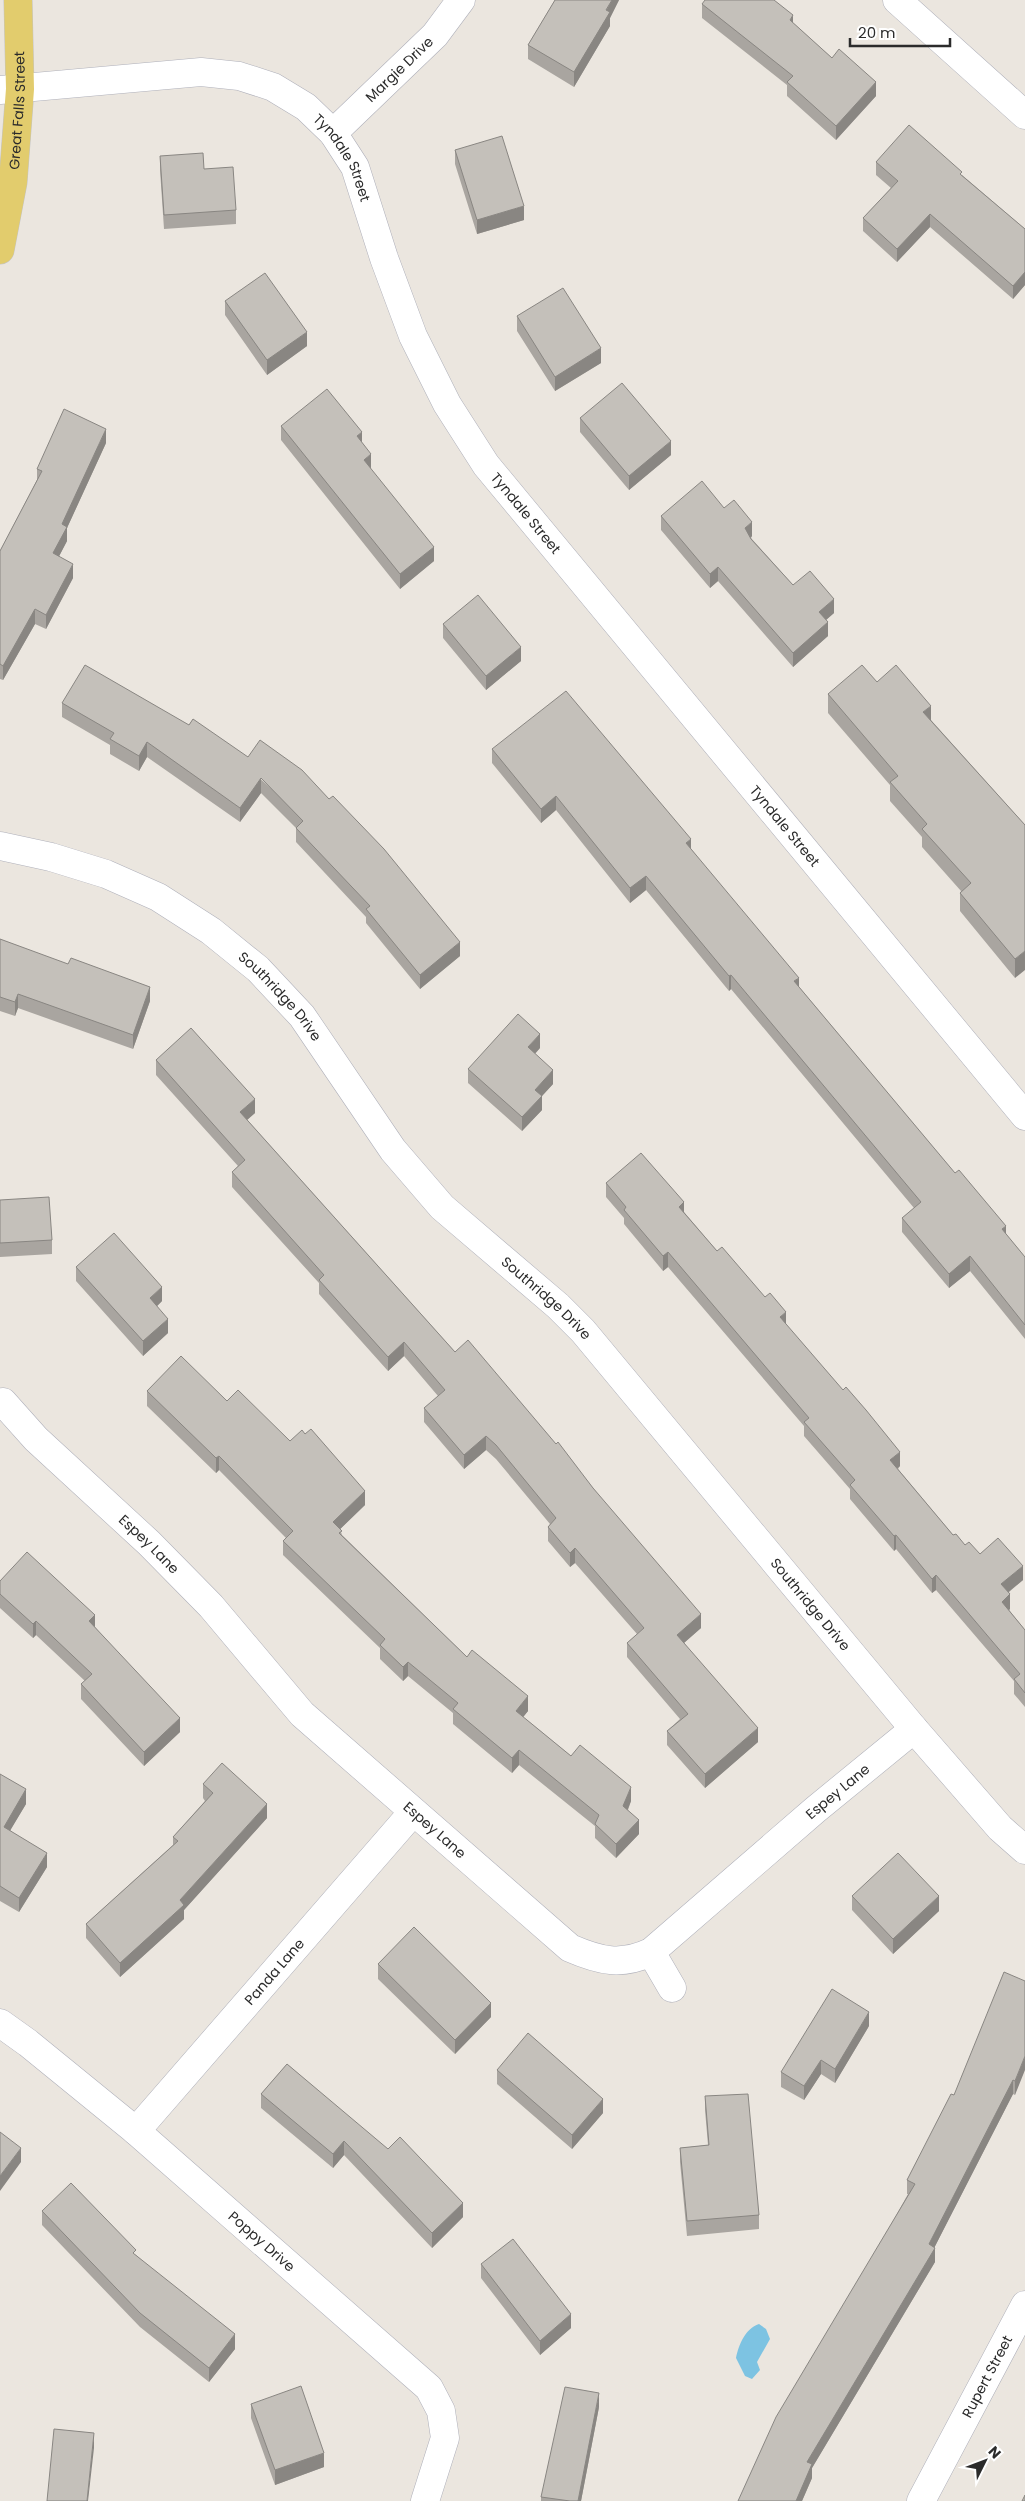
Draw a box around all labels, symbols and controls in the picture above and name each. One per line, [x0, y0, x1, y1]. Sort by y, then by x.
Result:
scale bar [850, 15, 950, 47]
text: 20 m [858, 22, 896, 43]
street label: Margie Drive [361, 32, 438, 107]
street label: Great Falls Street [4, 51, 30, 170]
street label: Tyndale Street [309, 109, 375, 204]
street label: Tyndale Street [486, 468, 566, 558]
street label: Tyndale Street [745, 781, 824, 871]
street label: Southridge Drive [234, 947, 326, 1045]
street label: Southridge Drive [497, 1252, 596, 1344]
street label: Espey Lane [114, 1510, 184, 1578]
street label: Southridge Drive [766, 1554, 855, 1655]
street label: Espey Lane [801, 1759, 874, 1824]
street label: Espey Lane [399, 1797, 471, 1863]
street label: Panda Lane [240, 1934, 309, 2009]
street label: Poppy Drive [224, 2206, 300, 2276]
street label: Rupert Street [957, 2332, 1017, 2421]
north arrow [960, 2436, 1010, 2486]
text: N [984, 2442, 1006, 2463]

